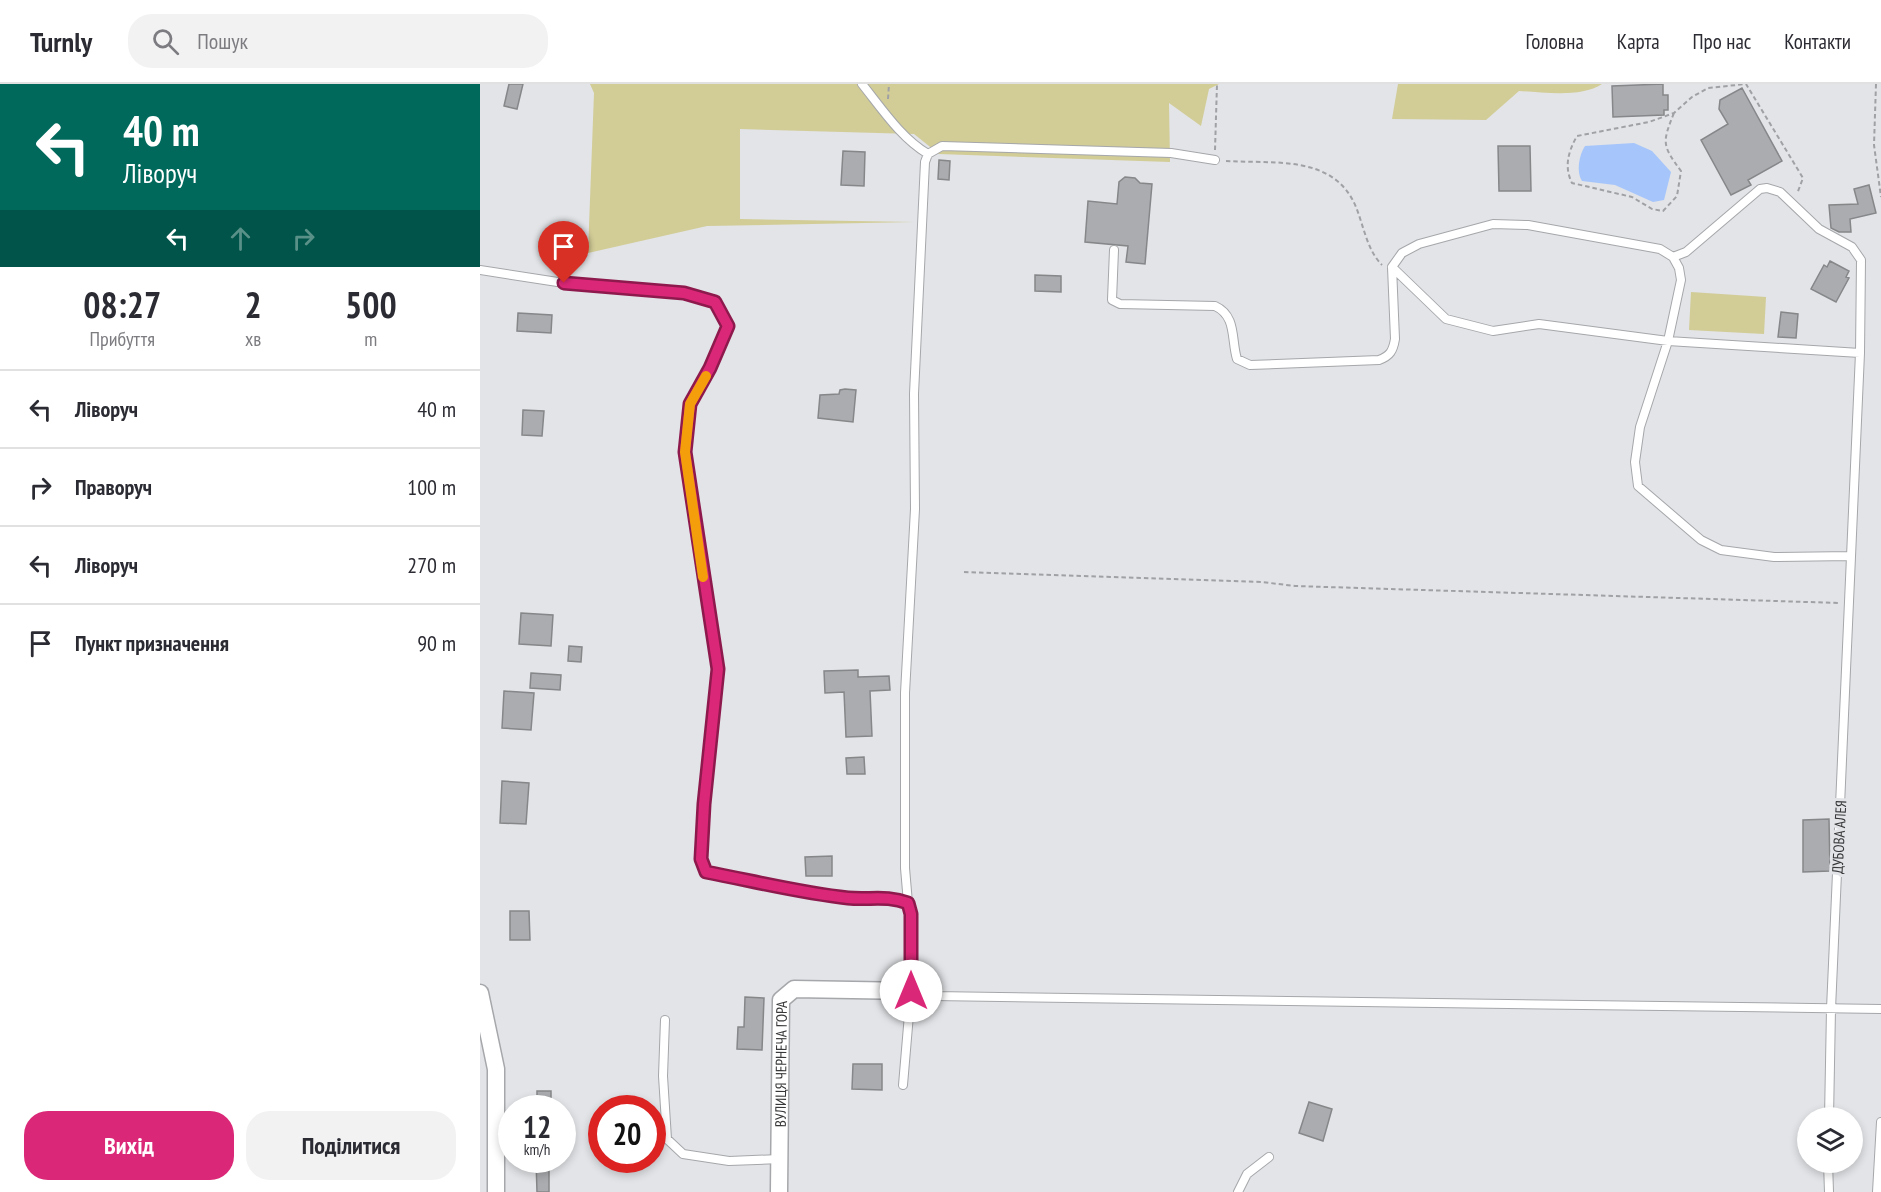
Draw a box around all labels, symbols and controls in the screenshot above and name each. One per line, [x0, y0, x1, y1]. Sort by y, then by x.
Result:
search box [128, 14, 548, 68]
text: Turnly [30, 23, 92, 60]
icon: search [149, 25, 182, 58]
text: Пошук [197, 27, 248, 55]
text: Головна [1526, 28, 1584, 55]
text: Карта [1617, 28, 1660, 55]
text: Про нас [1693, 28, 1751, 55]
text: Контакти [1784, 28, 1851, 55]
text: 40 m [123, 103, 200, 158]
icon: left [24, 108, 102, 186]
text: Ліворуч [123, 156, 197, 190]
pin [538, 221, 589, 283]
icon: left [161, 222, 194, 255]
icon: ahead [224, 222, 257, 255]
icon: right [287, 222, 320, 255]
icon: arrive [547, 230, 580, 263]
text: 08:27 [83, 281, 161, 328]
text: 2 [245, 281, 262, 328]
text: 500 [345, 281, 397, 328]
text: Прибуття [90, 326, 155, 352]
text: хв [245, 326, 261, 352]
text: m [364, 326, 377, 352]
icon: left [24, 393, 57, 426]
text: Ліворуч [75, 395, 138, 423]
text: 40 m [417, 395, 456, 423]
icon: right [24, 471, 57, 504]
text: Праворуч [75, 473, 152, 501]
text: 100 m [407, 473, 456, 501]
icon: left [24, 549, 57, 582]
text: Ліворуч [75, 551, 138, 579]
text: 270 m [407, 551, 456, 579]
icon: arrive [24, 627, 57, 660]
text: Пункт призначення [75, 629, 229, 657]
text: 90 m [417, 629, 456, 657]
street label: ДУБОВА АЛЕЯ [1828, 800, 1850, 874]
position arrow [879, 959, 943, 1023]
street label: ВУЛИЦЯ ЧЕРНЕЧА ГОРА [770, 1000, 790, 1127]
speed limit sign: 20 [588, 1095, 666, 1173]
text: 12 [523, 1107, 551, 1146]
map controls [1797, 1107, 1863, 1173]
button: layers [1797, 1107, 1863, 1173]
button: Вихід [24, 1111, 234, 1180]
button: Поділитися [246, 1111, 456, 1180]
text: km/h [524, 1140, 550, 1159]

